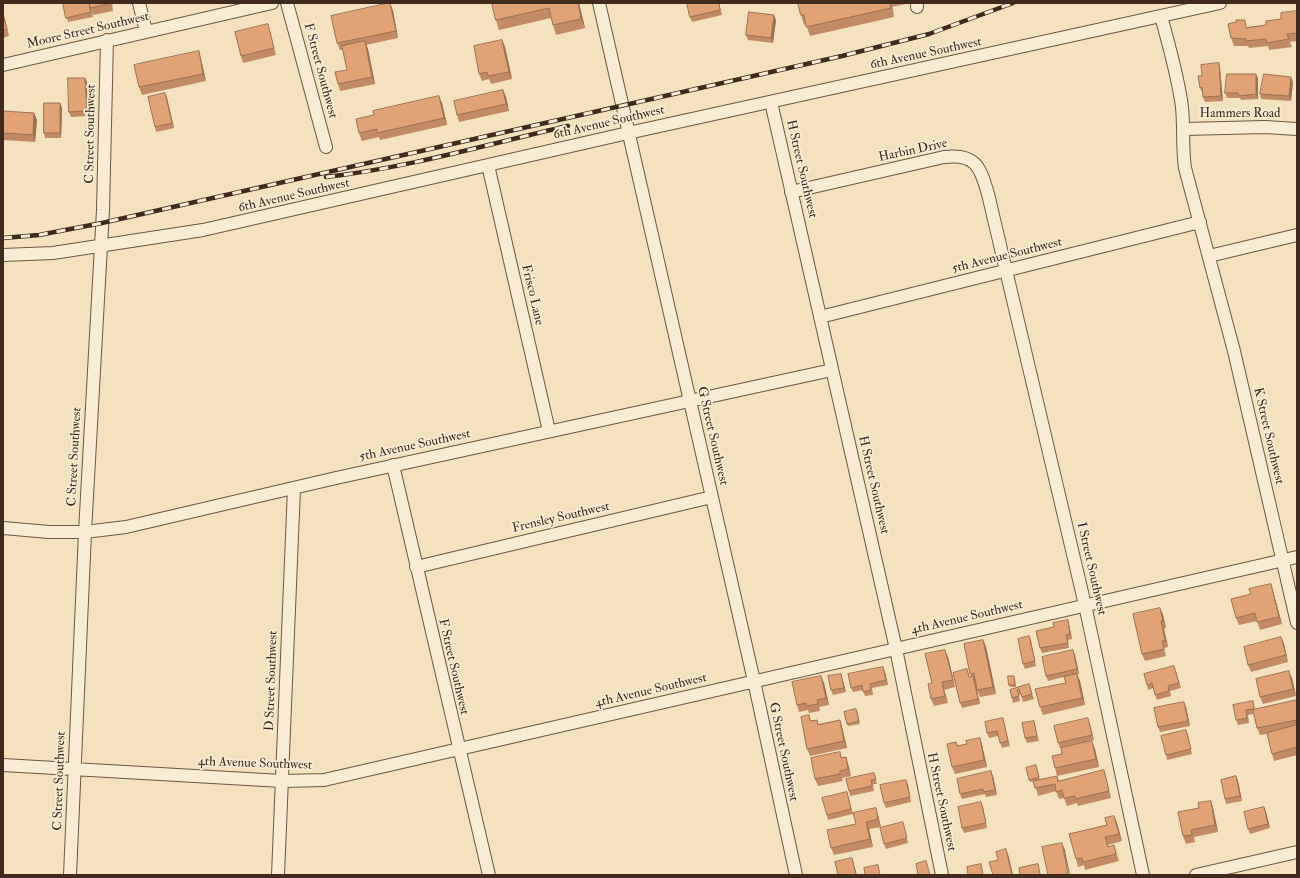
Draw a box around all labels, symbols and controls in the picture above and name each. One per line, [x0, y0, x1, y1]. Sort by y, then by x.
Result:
street label: Moore Street Southwest [25, 9, 151, 53]
street label: F Street Southwest [300, 22, 340, 120]
street label: 6th Avenue Southwest [869, 35, 983, 73]
street label: C Street Southwest [82, 84, 100, 184]
street label: 6th Avenue Southwest [552, 103, 666, 143]
street label: Hammers Road [1200, 106, 1280, 122]
street label: H Street Southwest [782, 118, 820, 220]
street label: Harbin Drive [877, 136, 949, 166]
street label: 6th Avenue Southwest [237, 176, 351, 216]
street label: 5th Avenue Southwest [950, 235, 1064, 277]
street label: Frisco Lane [517, 263, 547, 327]
street label: G Street Southwest [693, 385, 731, 487]
street label: K Street Southwest [1249, 386, 1287, 486]
street label: C Street Southwest [65, 407, 85, 507]
street label: 5th Avenue Southwest [358, 427, 472, 465]
street label: H Street Southwest [854, 434, 892, 536]
street label: Frensley Southwest [511, 499, 611, 537]
street label: I Street Southwest [1073, 521, 1109, 617]
street label: 4th Avenue Southwest [910, 598, 1024, 638]
street label: F Street Southwest [434, 617, 472, 717]
street label: D Street Southwest [262, 631, 282, 731]
street label: 4th Avenue Southwest [594, 671, 708, 711]
street label: G Street Southwest [765, 701, 801, 803]
street label: C Street Southwest [50, 731, 70, 831]
street label: H Street Southwest [923, 751, 959, 853]
street label: 4th Avenue Southwest [198, 754, 312, 774]

